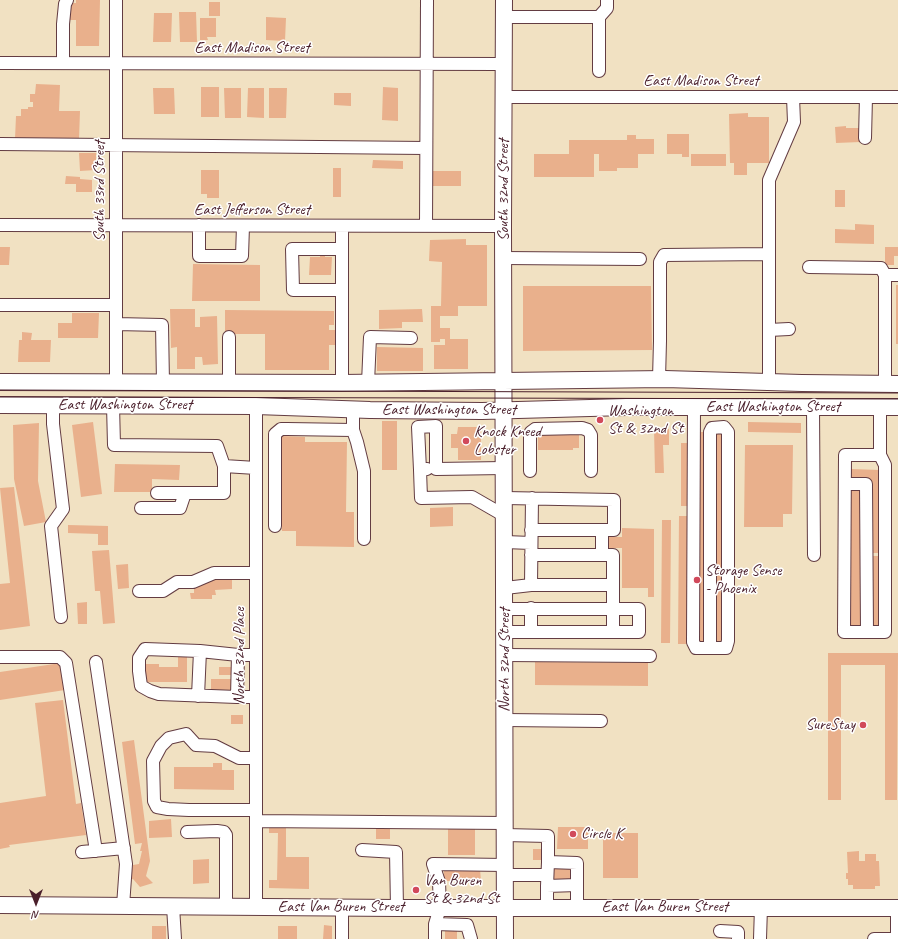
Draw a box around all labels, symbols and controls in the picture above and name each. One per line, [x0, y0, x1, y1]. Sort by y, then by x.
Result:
street label: East Madison Street [195, 38, 309, 58]
street label: East Madison Street [644, 71, 758, 91]
street label: South 32nd Street [494, 139, 514, 241]
street label: South 33rd Street [90, 141, 110, 241]
street label: East Jefferson Street [194, 200, 310, 220]
street label: East Washington Street [58, 395, 192, 415]
street label: East Washington Street [706, 397, 840, 417]
street label: East Washington Street [382, 400, 516, 420]
place label: Washington St & 32nd St [608, 401, 683, 439]
marker: Washington St & 32nd St [595, 415, 605, 425]
place label: Knock Kneed Lobster [474, 422, 541, 460]
marker: Knock Kneed Lobster [461, 436, 471, 446]
place label: Storage Sense - Phoenix [705, 561, 781, 599]
marker: Storage Sense - Phoenix [692, 575, 702, 585]
street label: North 32nd Place [230, 607, 250, 705]
street label: North 32nd Street [495, 608, 515, 712]
place label: SureStay [806, 715, 855, 735]
marker: SureStay [858, 720, 868, 730]
place label: Circle K [581, 824, 623, 844]
marker: Circle K [568, 829, 578, 839]
place label: Van Buren St & 32nd St [424, 871, 499, 909]
north arrow [16, 883, 56, 923]
marker: Van Buren St & 32nd St [411, 885, 421, 895]
street label: East Van Buren Street [278, 897, 404, 917]
street label: East Van Buren Street [602, 897, 728, 917]
text: N [33, 908, 39, 922]

